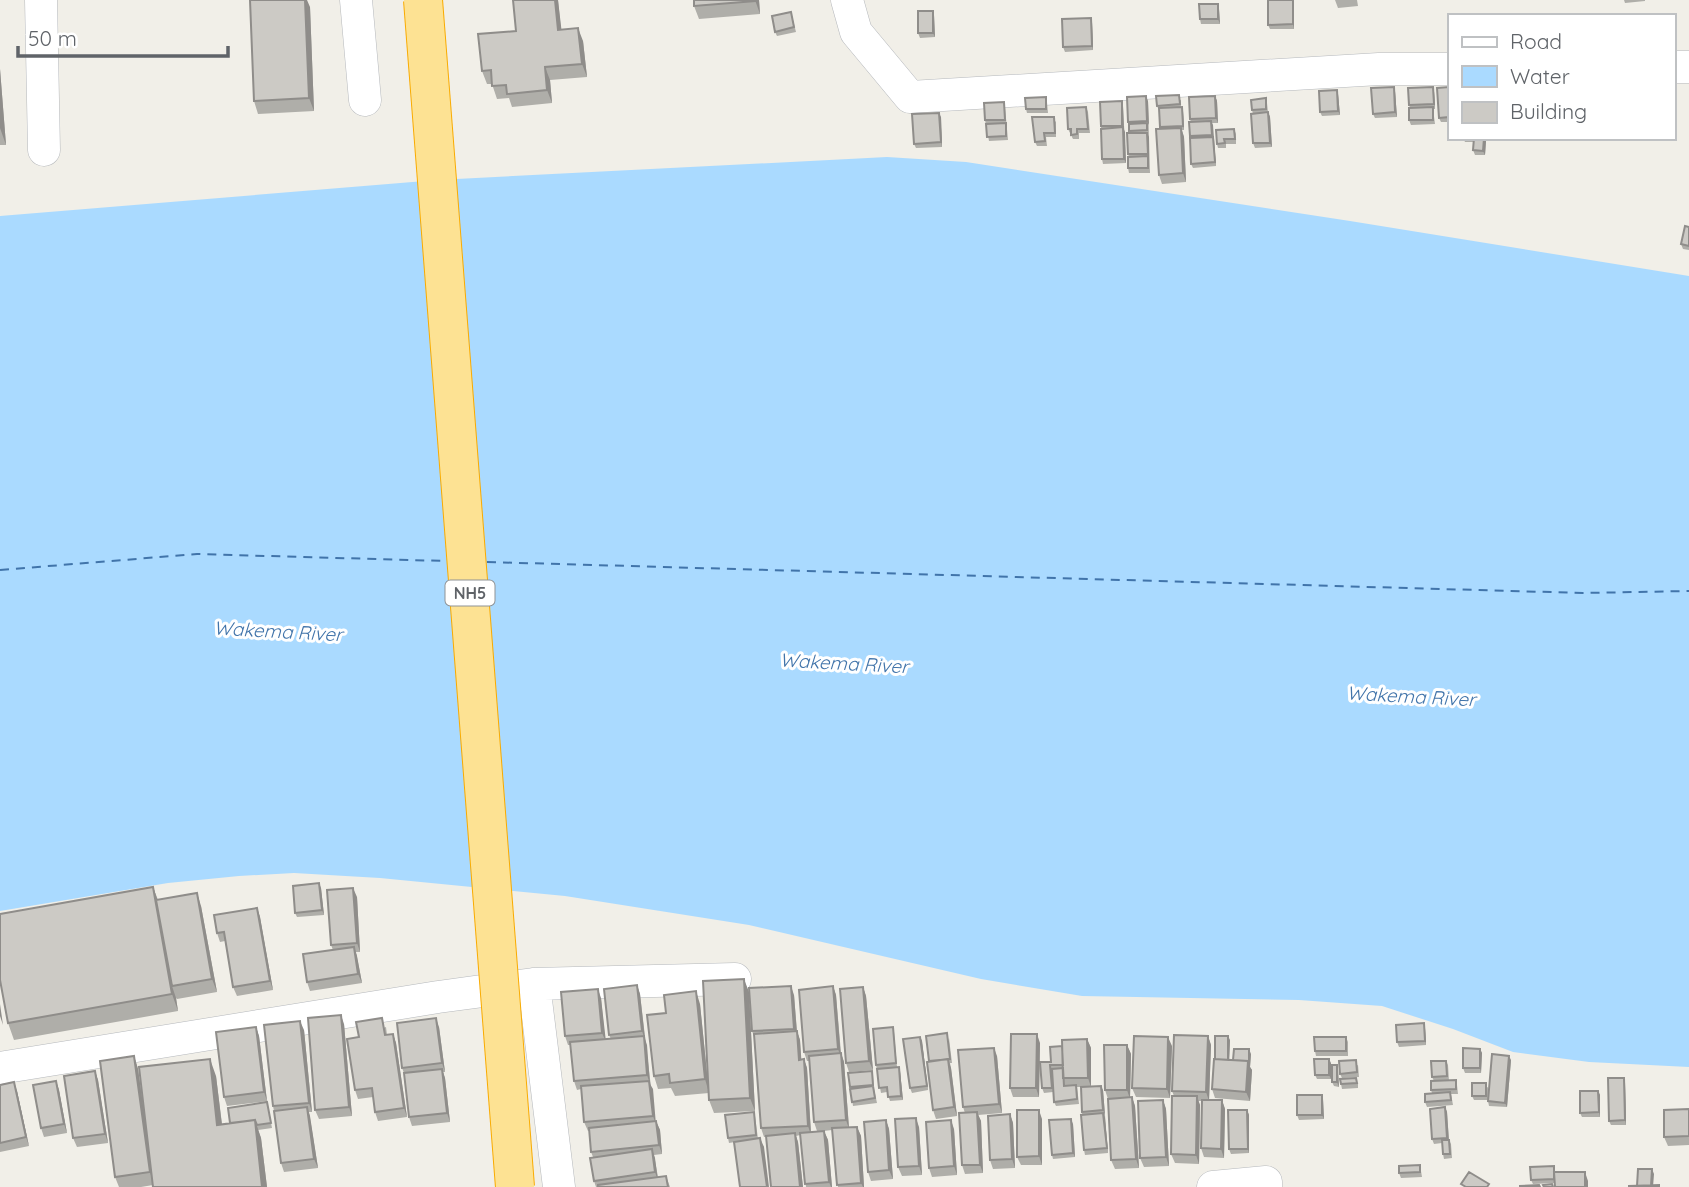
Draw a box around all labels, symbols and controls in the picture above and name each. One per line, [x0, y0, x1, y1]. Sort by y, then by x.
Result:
scale bar [18, 14, 228, 58]
legend [1448, 14, 1675, 140]
text: 50 m [28, 25, 77, 51]
text: Road [1510, 28, 1562, 54]
text: Water [1510, 63, 1570, 89]
text: Building [1510, 98, 1587, 124]
road number: NH5 [446, 580, 494, 606]
water label: Wakema River [213, 616, 346, 646]
water label: Wakema River [779, 648, 912, 678]
water label: Wakema River [1346, 681, 1479, 711]

